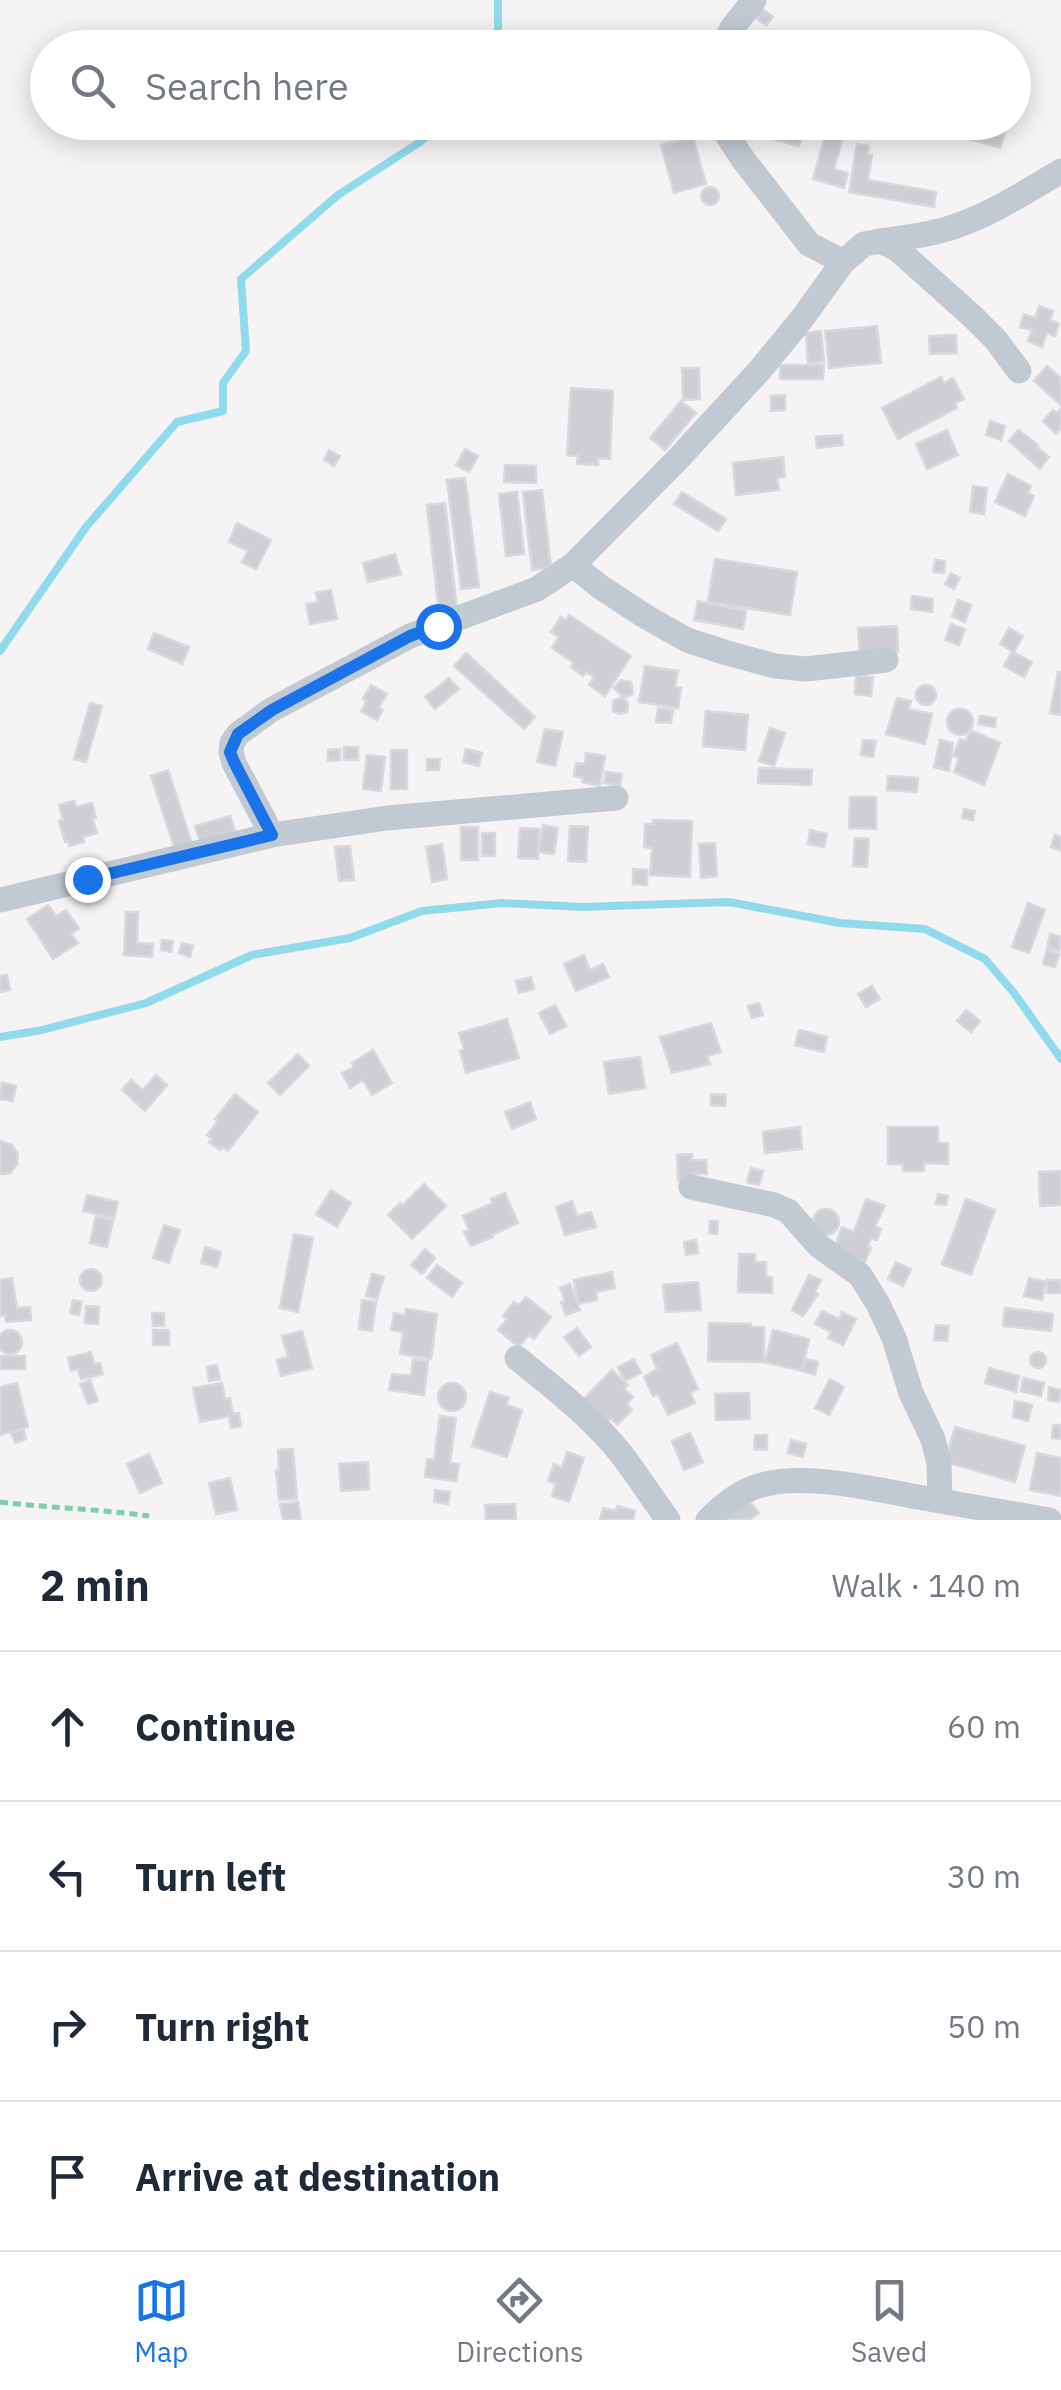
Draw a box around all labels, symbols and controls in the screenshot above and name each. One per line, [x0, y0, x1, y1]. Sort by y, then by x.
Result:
search box [30, 30, 1031, 140]
icon: search [65, 58, 120, 113]
text: Search here [145, 61, 349, 110]
route start [416, 604, 462, 650]
route end [65, 857, 111, 903]
text: 2 min [40, 1558, 150, 1613]
text: Walk · 140 m [832, 1564, 1021, 1606]
icon: ahead [40, 1699, 95, 1754]
text: Continue [135, 1702, 296, 1751]
text: 60 m [947, 1705, 1021, 1747]
icon: left [40, 1849, 95, 1904]
text: Turn left [135, 1852, 286, 1901]
text: 30 m [947, 1855, 1021, 1897]
icon: right [40, 1999, 95, 2054]
text: Turn right [135, 2002, 310, 2051]
text: 50 m [947, 2005, 1021, 2047]
icon: arrive [40, 2149, 95, 2204]
text: Arrive at destination [135, 2152, 500, 2201]
tab: Map [134, 2273, 189, 2370]
tab: Directions [456, 2273, 584, 2370]
tab: Saved [851, 2273, 927, 2370]

